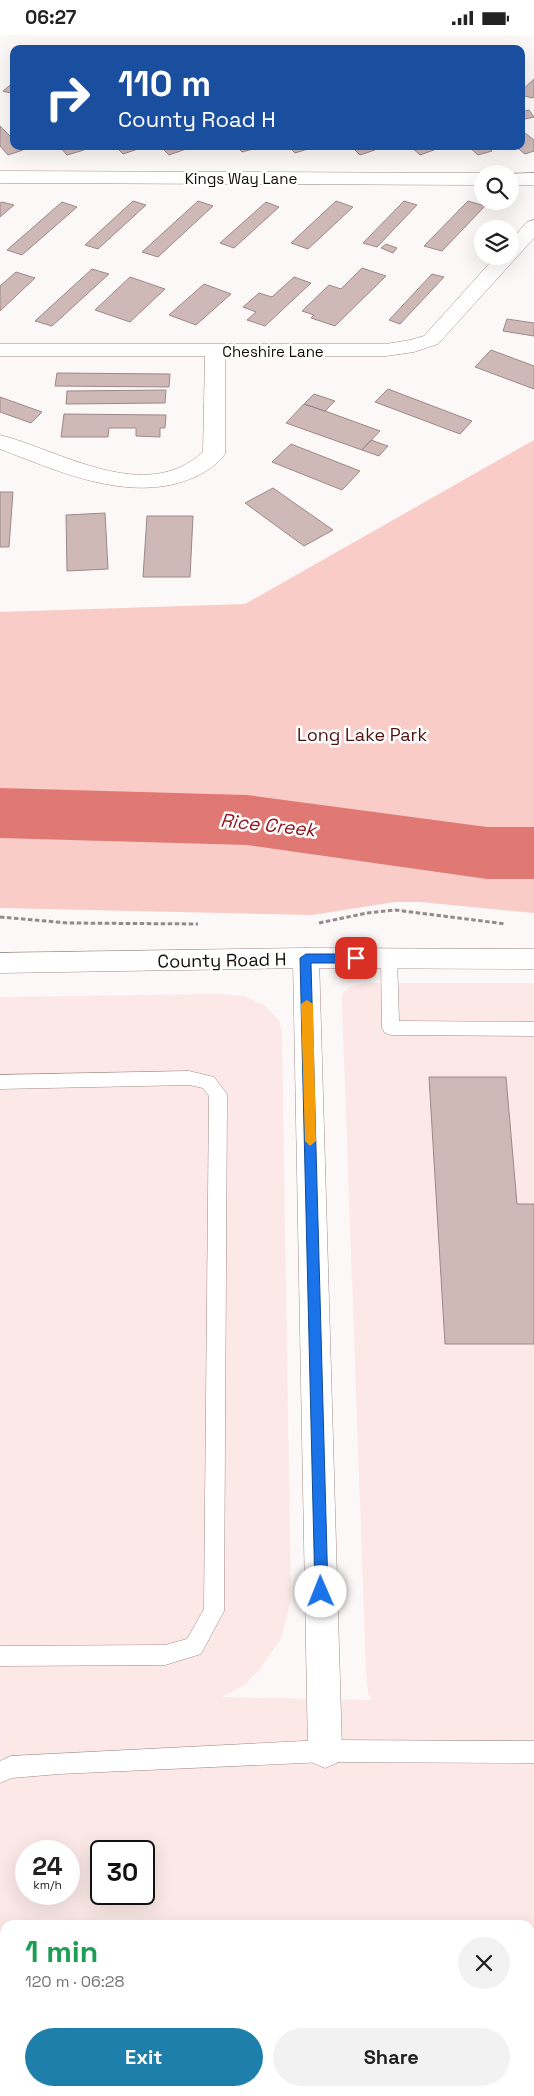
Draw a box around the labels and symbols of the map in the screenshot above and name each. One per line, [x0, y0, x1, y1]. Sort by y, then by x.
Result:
street label: Kings Way Lane [185, 169, 297, 188]
street label: Cheshire Lane [222, 342, 324, 361]
park label: Long Lake Park [297, 723, 427, 746]
water label: Rice Creek [219, 808, 320, 843]
pin [335, 937, 377, 979]
street label: County Road H [157, 947, 287, 973]
position arrow [294, 1565, 346, 1617]
speed limit sign: 30 [90, 1840, 155, 1905]

